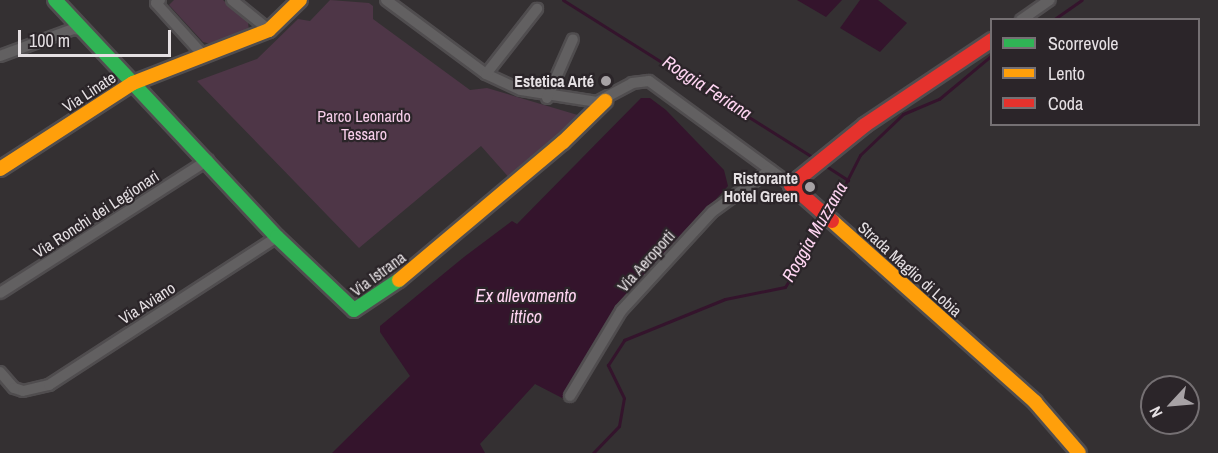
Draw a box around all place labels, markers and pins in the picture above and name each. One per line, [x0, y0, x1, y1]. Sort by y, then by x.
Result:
place label: Estetica Arté [514, 71, 594, 91]
marker: Estetica Arté [599, 74, 613, 88]
place label: Ristorante Hotel Green [724, 168, 798, 206]
marker: Ristorante Hotel Green [803, 180, 817, 194]

